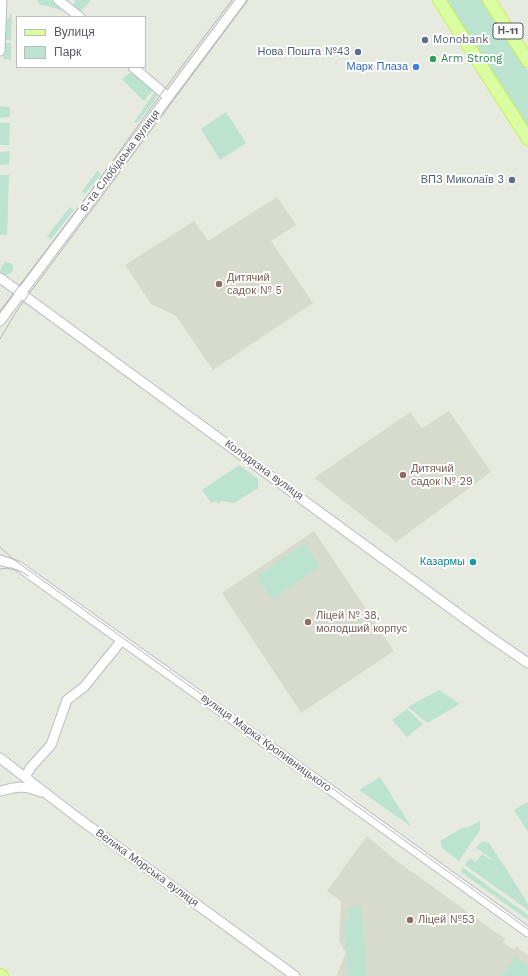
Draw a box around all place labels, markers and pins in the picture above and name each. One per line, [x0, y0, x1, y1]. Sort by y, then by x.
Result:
place label: Monobank [433, 33, 488, 47]
marker: Monobank [420, 35, 430, 45]
place label: Нова Пошта №43 [258, 45, 350, 59]
marker: Нова Пошта №43 [353, 47, 363, 57]
place label: Arm Strong [441, 52, 502, 66]
marker: Arm Strong [428, 54, 438, 64]
place label: Марк Плаза [346, 60, 408, 74]
marker: Марк Плаза [411, 62, 421, 72]
place label: ВПЗ Миколаїв 3 [421, 173, 504, 187]
marker: ВПЗ Миколаїв 3 [507, 175, 517, 185]
place label: Дитячий садок № 5 [227, 271, 282, 297]
marker: Дитячий садок № 5 [214, 279, 224, 289]
place label: Дитячий садок № 29 [411, 462, 473, 488]
marker: Дитячий садок № 29 [398, 470, 408, 480]
place label: Казармы [420, 555, 465, 569]
marker: Казармы [468, 557, 478, 567]
place label: Ліцей № 38, молодший корпус [316, 609, 407, 635]
marker: Ліцей № 38, молодший корпус [303, 617, 313, 627]
place label: Ліцей №53 [418, 913, 475, 927]
marker: Ліцей №53 [405, 915, 415, 925]

